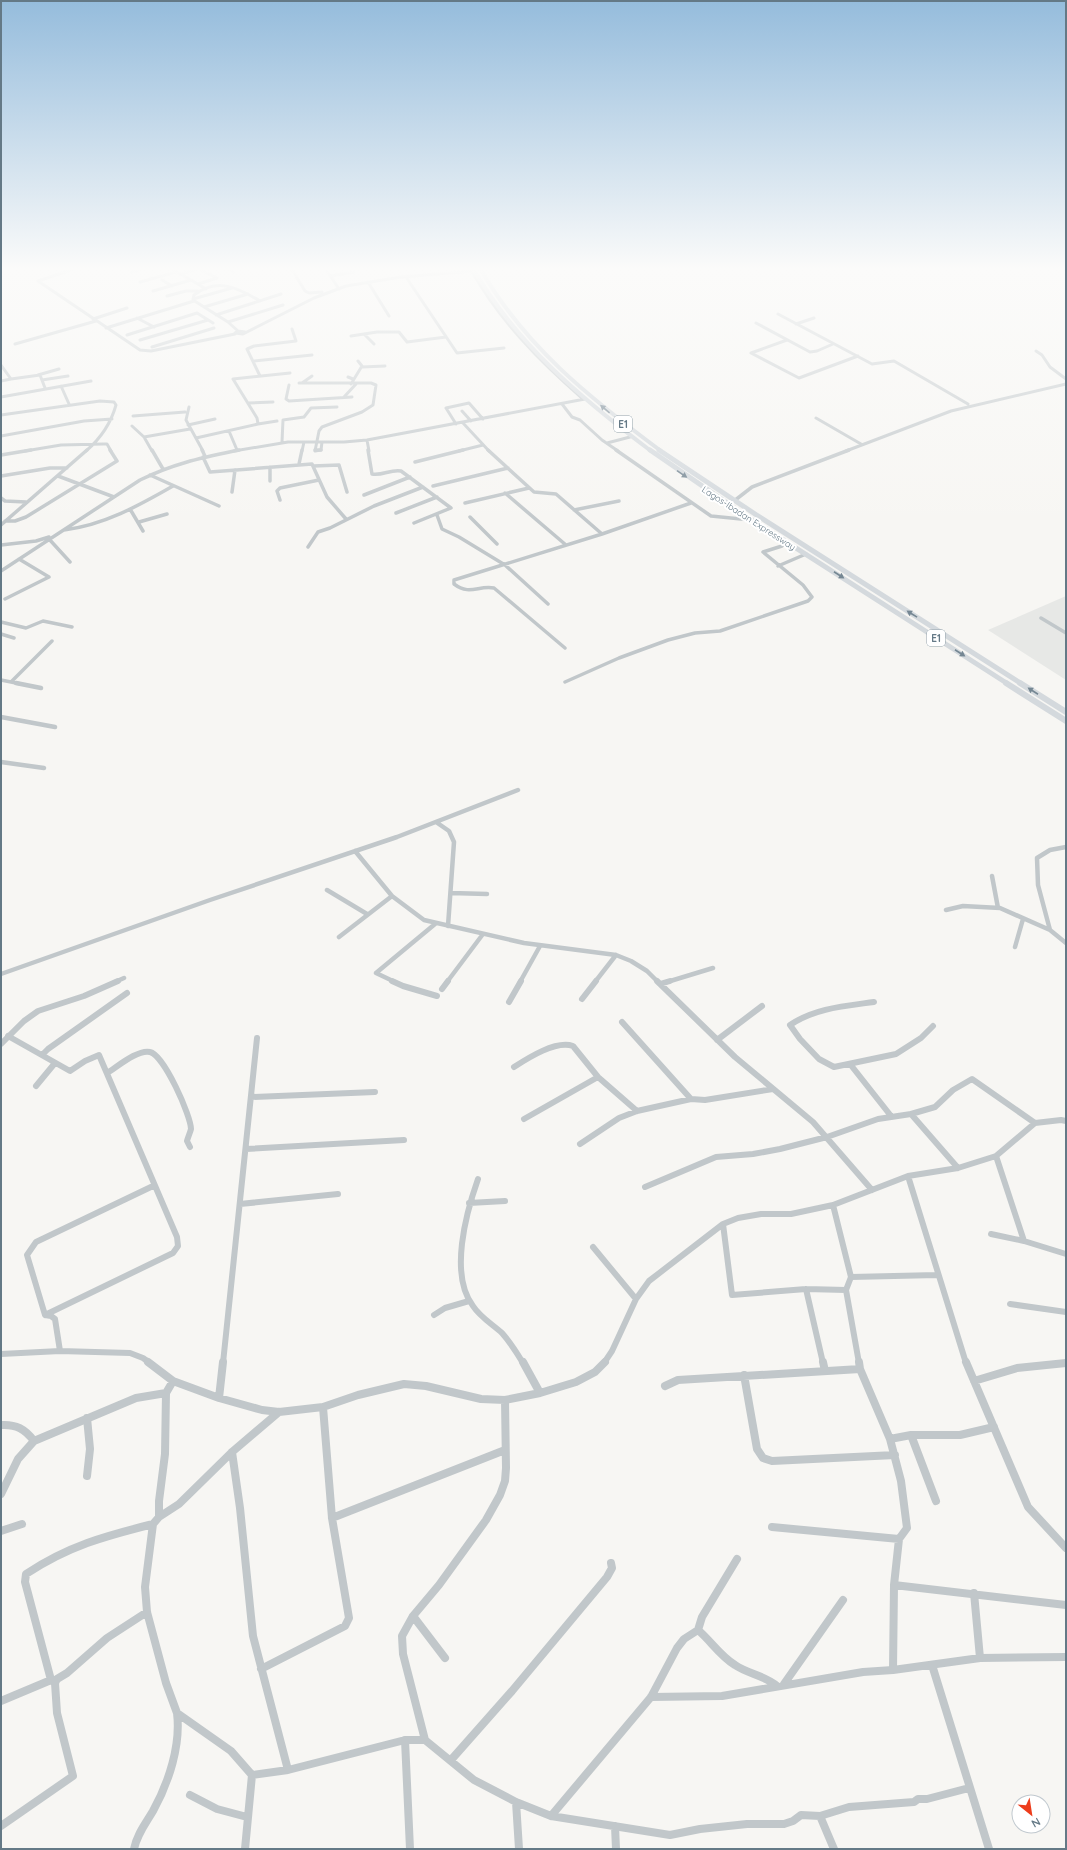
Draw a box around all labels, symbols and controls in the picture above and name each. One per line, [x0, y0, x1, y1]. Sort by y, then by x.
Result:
one-way arrow [599, 404, 610, 413]
road number: E1 [614, 416, 632, 432]
one-way arrow [676, 470, 687, 478]
street label: Lagos-Ibadan Expressway [700, 484, 798, 552]
one-way arrow [833, 572, 845, 579]
one-way arrow [907, 610, 917, 618]
road number: E1 [927, 630, 945, 646]
one-way arrow [955, 649, 965, 657]
one-way arrow [1028, 687, 1038, 695]
north arrow [1011, 1794, 1051, 1834]
text: N [1029, 1815, 1043, 1831]

